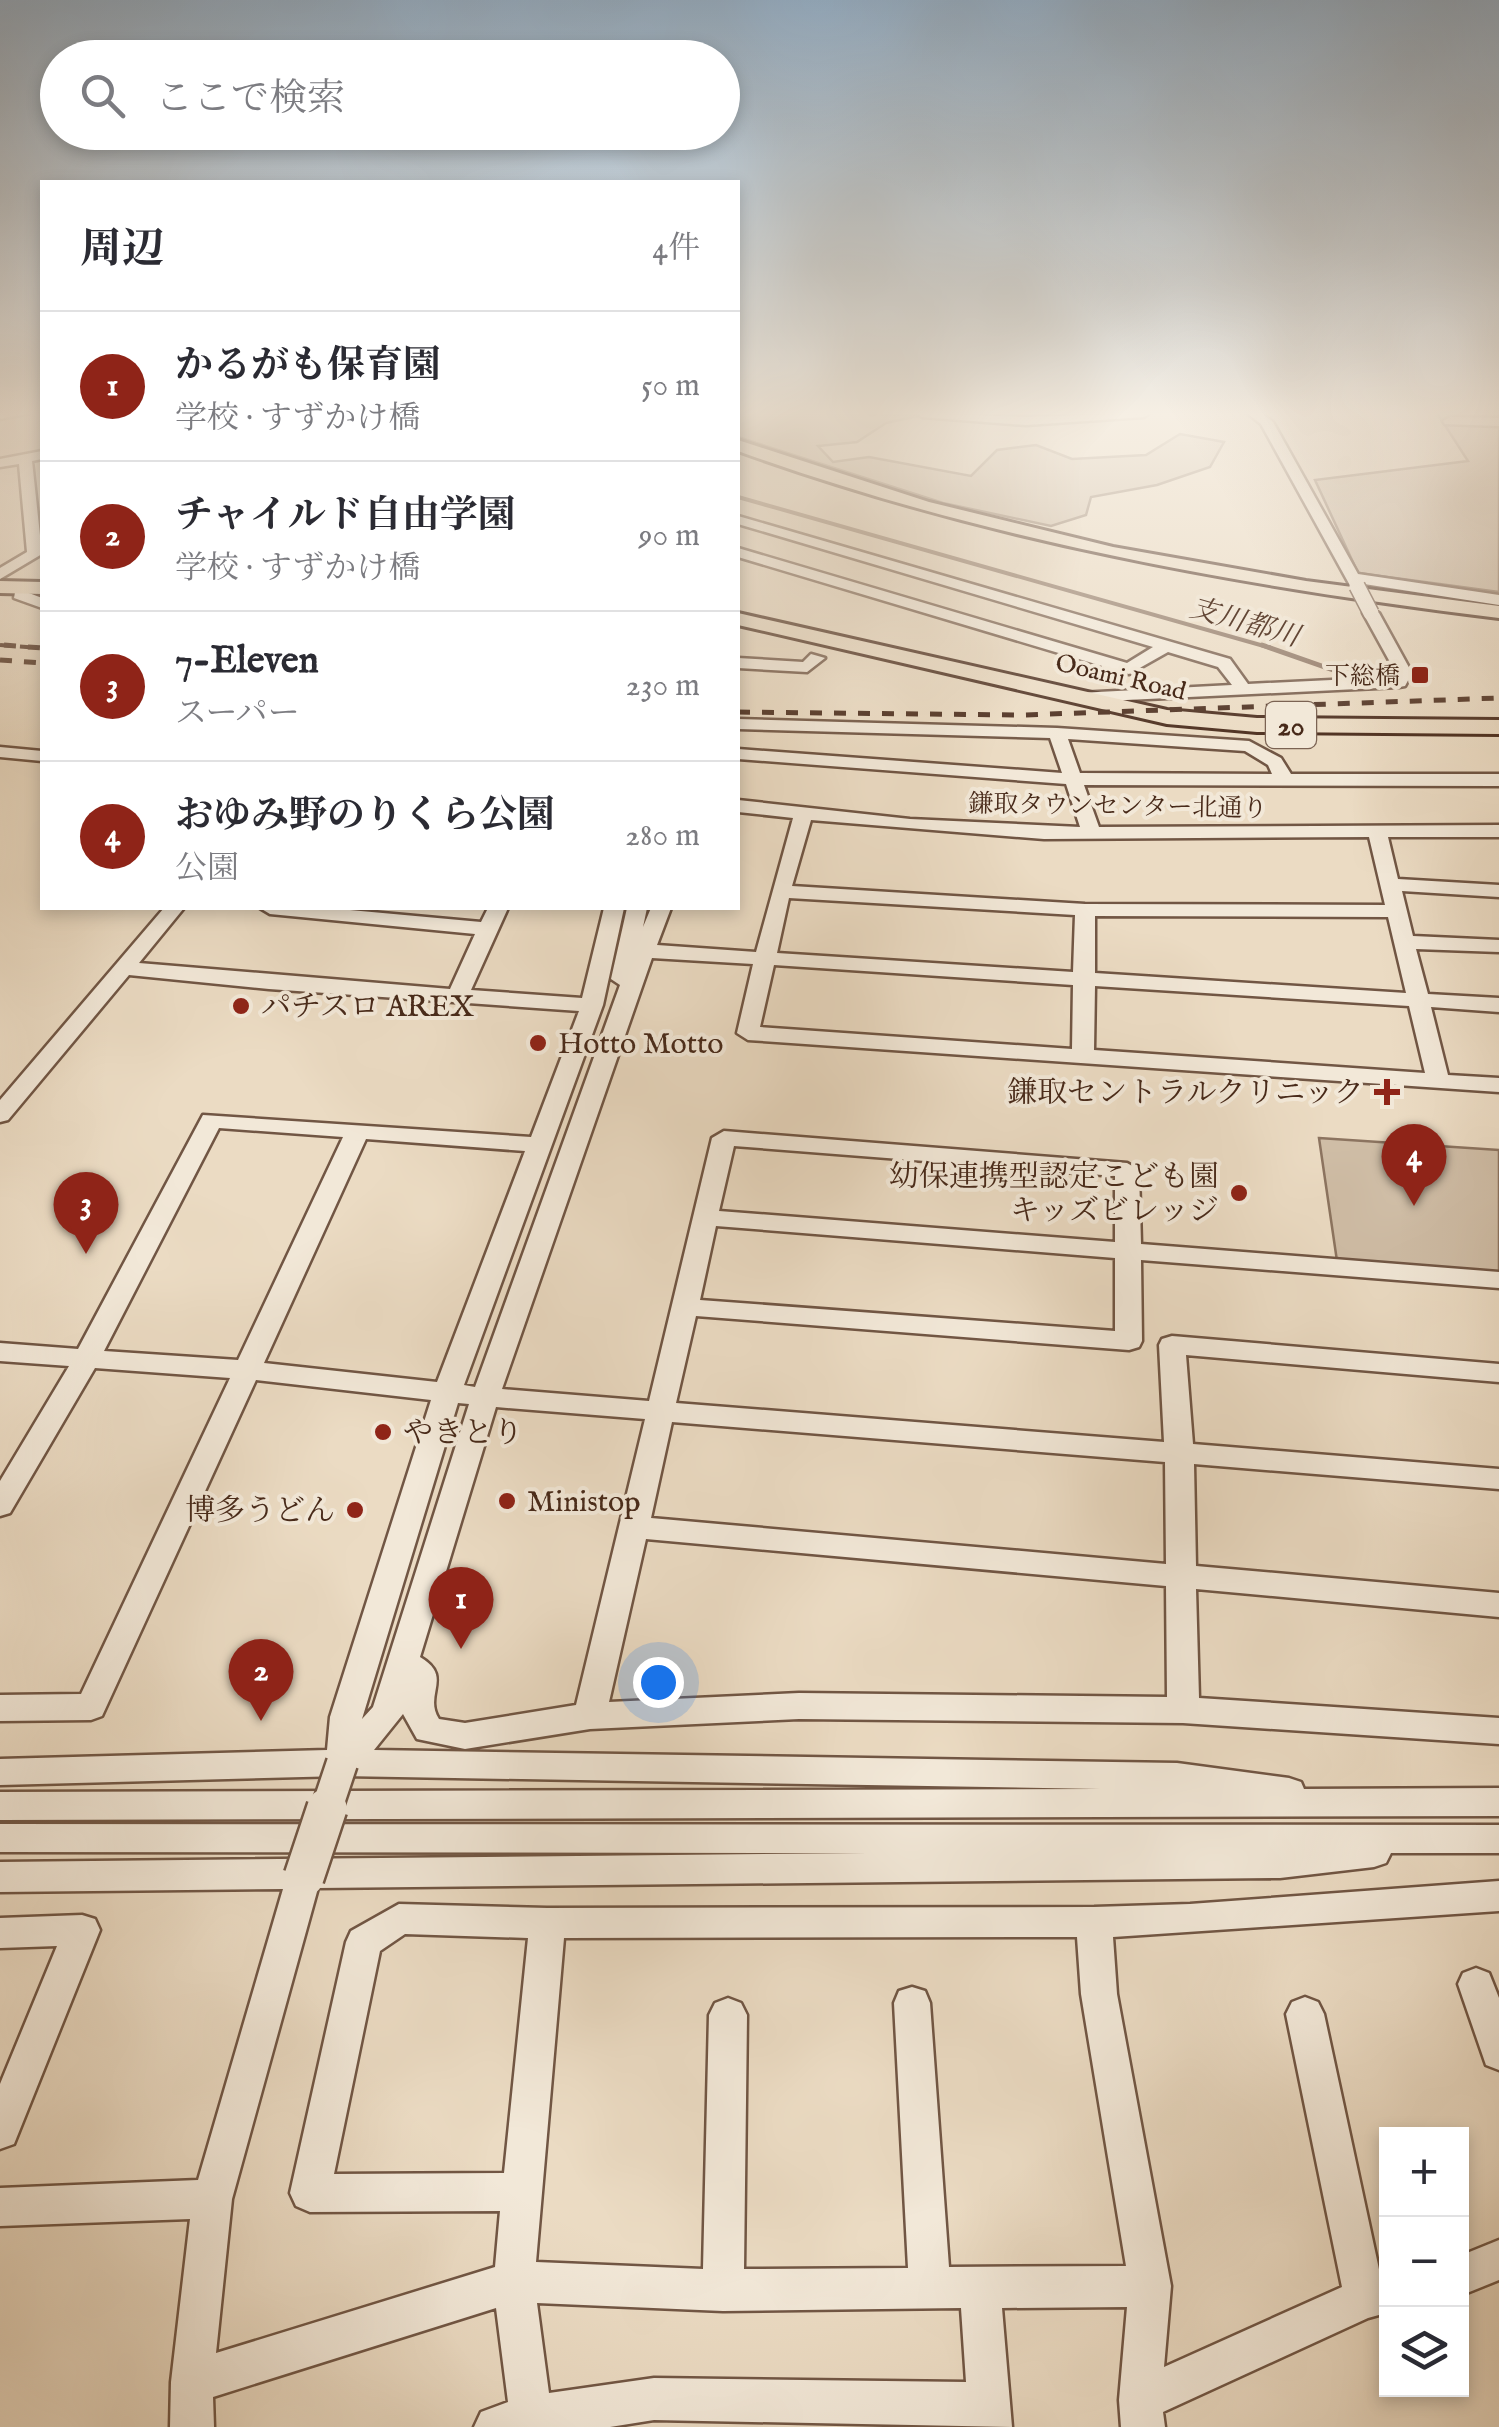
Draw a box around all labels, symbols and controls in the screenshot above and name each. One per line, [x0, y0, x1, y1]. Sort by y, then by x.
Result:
search box [40, 40, 740, 150]
icon: search [75, 68, 130, 123]
text: ここで検索 [155, 76, 345, 124]
text: 周辺 [80, 224, 164, 277]
text: 4件 [652, 229, 700, 270]
text: かるがも保育園 [175, 343, 441, 391]
text: 1 [107, 366, 118, 407]
text: 50 m [641, 366, 700, 407]
text: 学校 · すずかけ橋 [175, 399, 420, 440]
text: チャイルド自由学園 [175, 493, 516, 541]
text: 2 [105, 516, 120, 557]
text: 90 m [639, 516, 700, 557]
text: 学校 · すずかけ橋 [175, 549, 420, 590]
water label: 支川都川 [1186, 591, 1306, 656]
text: 7-Eleven [175, 638, 319, 686]
street label: Ooami Road [1052, 647, 1190, 709]
place label: 下総橋 [1325, 661, 1400, 693]
marker: 下総橋 [1409, 664, 1431, 686]
text: 3 [107, 666, 118, 707]
text: 230 m [626, 666, 700, 707]
text: スーパー [175, 694, 300, 735]
road number: 20 [1266, 702, 1316, 748]
street label: 鎌取タウンセンター北通り [968, 788, 1268, 826]
text: おゆみ野のりくら公園 [175, 793, 555, 841]
text: 4 [105, 816, 120, 857]
text: 280 m [625, 816, 700, 857]
text: 公園 [175, 849, 239, 890]
place label: パチスロ AREX [261, 989, 474, 1027]
marker: パチスロ AREX [230, 995, 252, 1017]
place label: Hotto Motto [558, 1026, 723, 1064]
marker: Hotto Motto [527, 1032, 549, 1054]
place label: 鎌取セントラルクリニック [1007, 1075, 1364, 1113]
marker: 鎌取セントラルクリニック [1374, 1079, 1400, 1105]
pin: 4 [1382, 1124, 1446, 1206]
place label: 幼保連携型認定こども園 キッズビレッジ [889, 1159, 1219, 1231]
pin: 3 [54, 1172, 118, 1254]
marker: 幼保連携型認定こども園 キッズビレッジ [1228, 1182, 1250, 1204]
place label: やきとり [403, 1415, 523, 1453]
marker: やきとり [372, 1421, 394, 1443]
place label: Ministop [527, 1484, 640, 1522]
marker: Ministop [496, 1490, 518, 1512]
place label: 博多うどん [185, 1493, 335, 1531]
marker: 博多うどん [344, 1499, 366, 1521]
pin: 1 [428, 1566, 494, 1649]
pin: 2 [228, 1638, 294, 1721]
your location [633, 1657, 684, 1708]
map controls [1379, 2127, 1469, 2397]
button: + [1379, 2127, 1469, 2217]
button: − [1379, 2217, 1469, 2307]
button: layers [1379, 2307, 1469, 2397]

